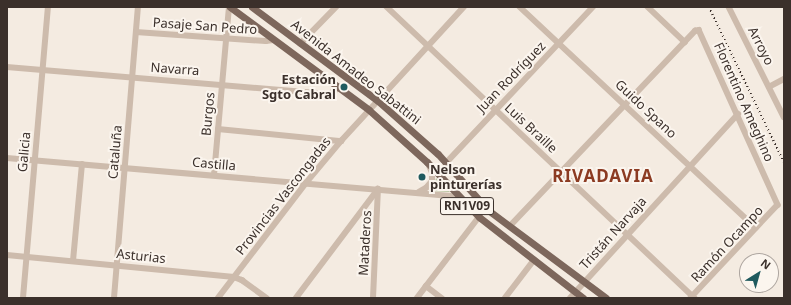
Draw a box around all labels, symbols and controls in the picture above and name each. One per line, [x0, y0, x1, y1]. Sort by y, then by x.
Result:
street label: Pasaje San Pedro [152, 15, 258, 37]
street label: Avenida Amadeo Sabattini [288, 16, 424, 128]
street label: Arroyo [745, 24, 777, 68]
street label: Juan Rodríguez [473, 38, 549, 116]
street label: Florentino Ameghino [711, 40, 777, 164]
street label: Navarra [150, 60, 200, 78]
place label: Estación Sgto Cabral [262, 72, 336, 103]
street label: Guido Spano [612, 77, 680, 141]
marker: Estación Sgto Cabral [339, 82, 349, 92]
street label: Burgos [198, 91, 218, 137]
street label: Luis Braille [502, 100, 560, 156]
street label: Cataluña [105, 124, 125, 180]
street label: Galicia [14, 131, 34, 173]
street label: Provincias Vascongadas [232, 134, 334, 258]
street label: Castilla [192, 154, 236, 174]
place label: Nelson pinturerías [430, 162, 502, 193]
district label: RIVADAVIA [552, 166, 654, 186]
marker: Nelson pinturerías [417, 172, 427, 182]
street label: Tristán Narvaja [576, 194, 650, 272]
road number: RN1V09 [439, 196, 495, 216]
street label: Ramón Ocampo [688, 203, 766, 285]
street label: Mataderos [355, 210, 375, 276]
street label: Asturias [116, 246, 166, 266]
north arrow [739, 253, 779, 293]
text: N [758, 255, 774, 272]

